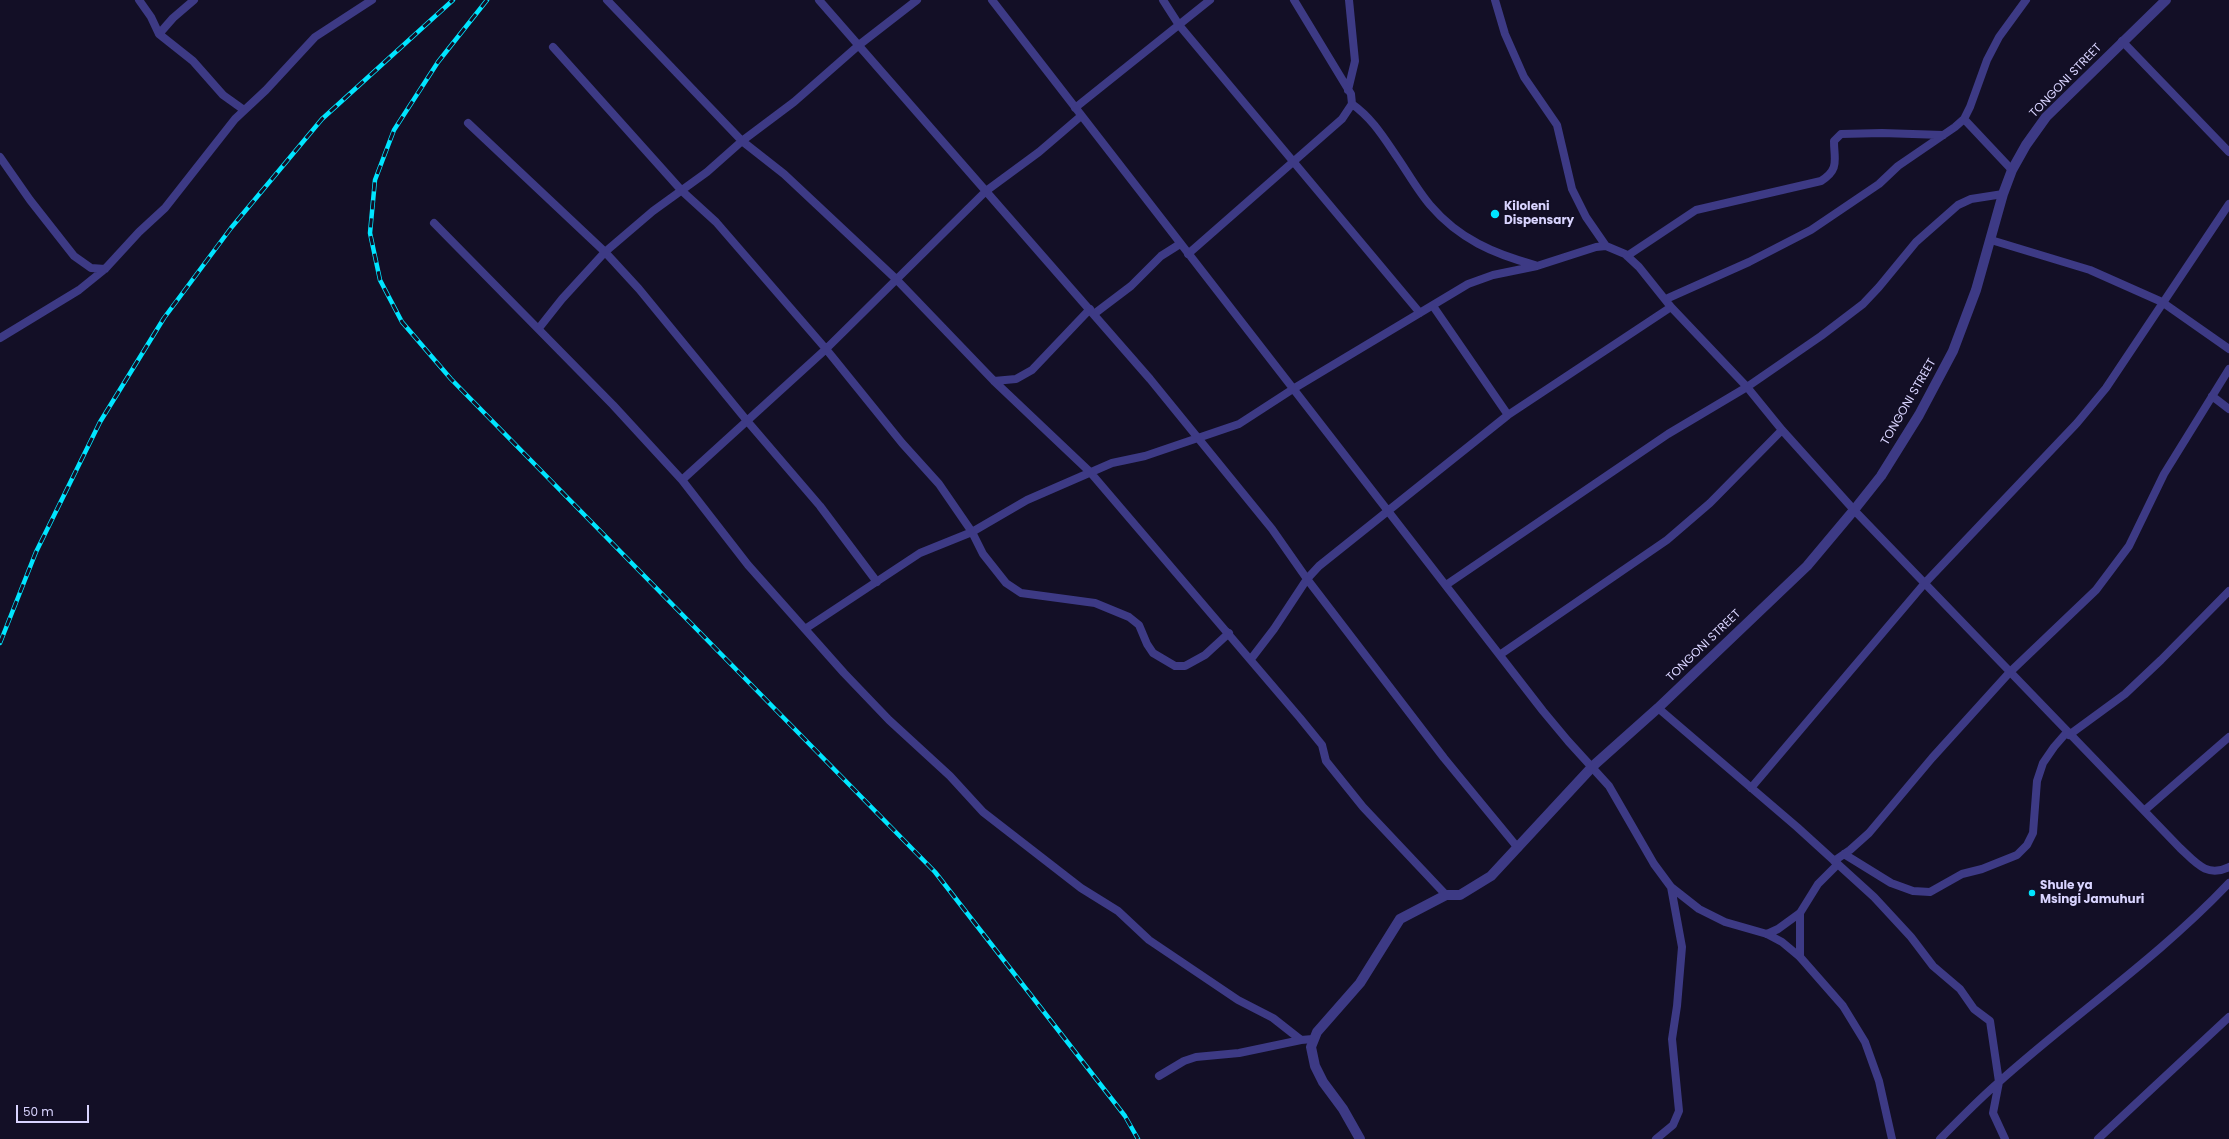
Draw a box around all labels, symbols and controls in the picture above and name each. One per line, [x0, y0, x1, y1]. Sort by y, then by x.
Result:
street label: TONGONI STREET [2027, 41, 2105, 121]
place label: Kiloleni Dispensary [1504, 200, 1574, 228]
marker: Kiloleni Dispensary [1489, 208, 1501, 220]
street label: TONGONI STREET [1878, 356, 1940, 448]
street label: TONGONI STREET [1664, 607, 1744, 685]
place label: Shule ya Msingi Jamuhuri [2040, 879, 2144, 907]
marker: Shule ya Msingi Jamuhuri [2027, 888, 2037, 898]
scale bar [18, 1097, 91, 1123]
text: 50 m [23, 1103, 54, 1120]

